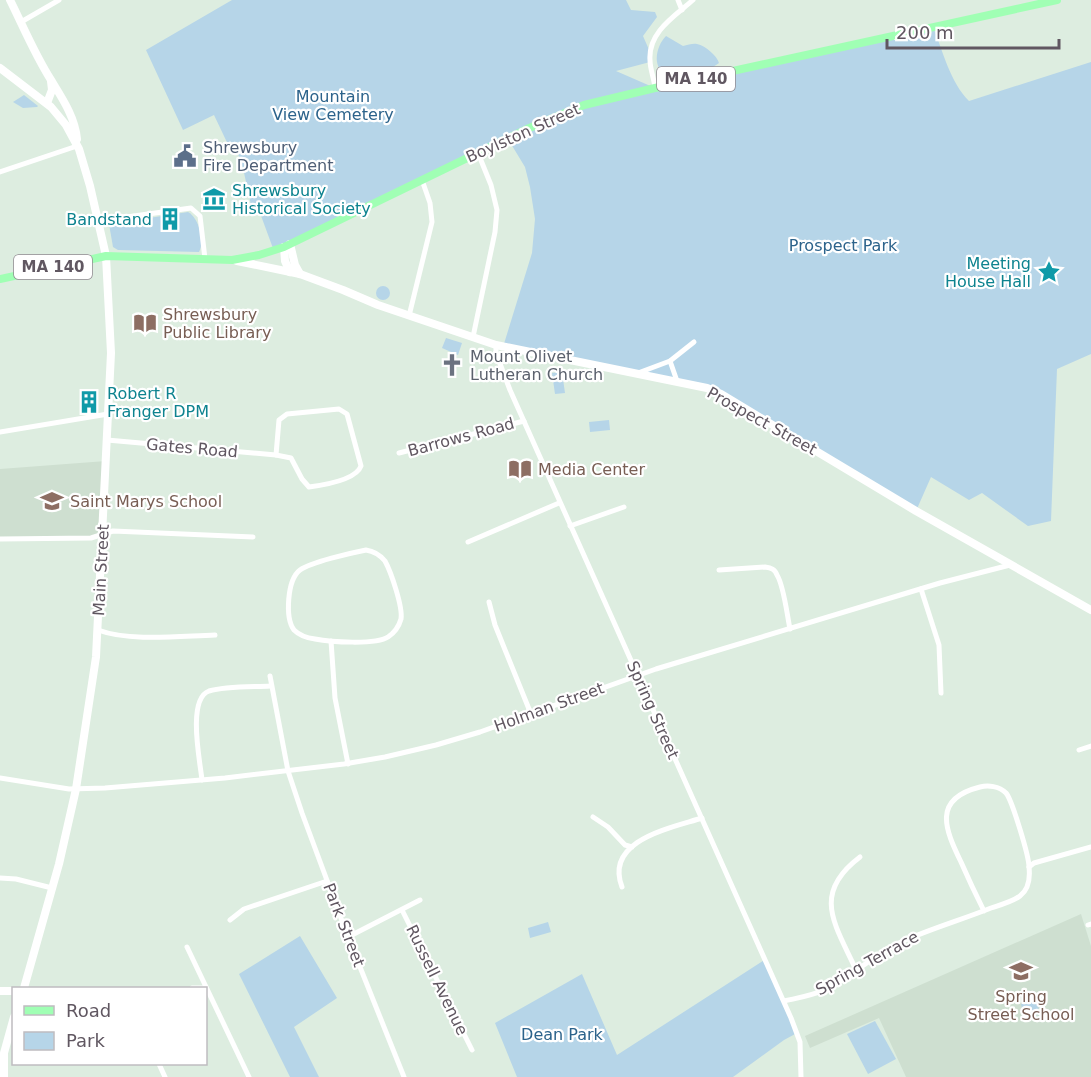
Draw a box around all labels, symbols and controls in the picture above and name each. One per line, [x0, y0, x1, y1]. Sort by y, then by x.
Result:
scale bar [887, 12, 1060, 50]
text: 200 m [896, 22, 954, 43]
road number: MA 140 [657, 67, 735, 91]
park label: Mountain View Cemetery [272, 87, 394, 124]
street label: Boylston Street [463, 99, 583, 167]
place label: Shrewsbury Fire Department [203, 138, 333, 175]
public building icon: Shrewsbury Fire Department [172, 143, 198, 169]
place label: Shrewsbury Historical Society [232, 181, 371, 218]
museum icon: Shrewsbury Historical Society [201, 186, 227, 212]
building icon: Bandstand [157, 206, 183, 232]
place label: Bandstand [66, 210, 152, 229]
park label: Prospect Park [789, 236, 898, 255]
place label: Meeting House Hall [945, 254, 1031, 291]
road number: MA 140 [14, 255, 92, 279]
place icon: Meeting House Hall [1036, 259, 1062, 285]
place label: Shrewsbury Public Library [163, 305, 271, 342]
library icon: Shrewsbury Public Library [132, 310, 158, 336]
place label: Mount Olivet Lutheran Church [470, 347, 603, 384]
church icon: Mount Olivet Lutheran Church [439, 352, 465, 378]
street label: Prospect Street [704, 383, 820, 459]
place label: Robert R Franger DPM [107, 384, 209, 421]
building icon: Robert R Franger DPM [76, 389, 102, 415]
street label: Barrows Road [406, 414, 516, 460]
street label: Gates Road [145, 435, 239, 461]
library icon: Media Center [507, 456, 533, 482]
place label: Media Center [538, 460, 645, 479]
school or university icon: Saint Marys School [39, 488, 65, 514]
place label: Saint Marys School [70, 492, 222, 511]
street label: Main Street [89, 524, 113, 616]
street label: Spring Street [623, 658, 683, 762]
street label: Holman Street [491, 678, 607, 736]
street label: Park Street [319, 880, 369, 970]
street label: Russell Avenue [402, 922, 472, 1038]
street label: Spring Terrace [812, 927, 922, 999]
school or university icon: Spring Street School [1008, 958, 1034, 984]
legend [12, 987, 207, 1065]
place label: Spring Street School [968, 987, 1074, 1024]
text: Road [66, 1000, 111, 1021]
park label: Dean Park [521, 1025, 604, 1044]
text: Park [66, 1030, 105, 1051]

